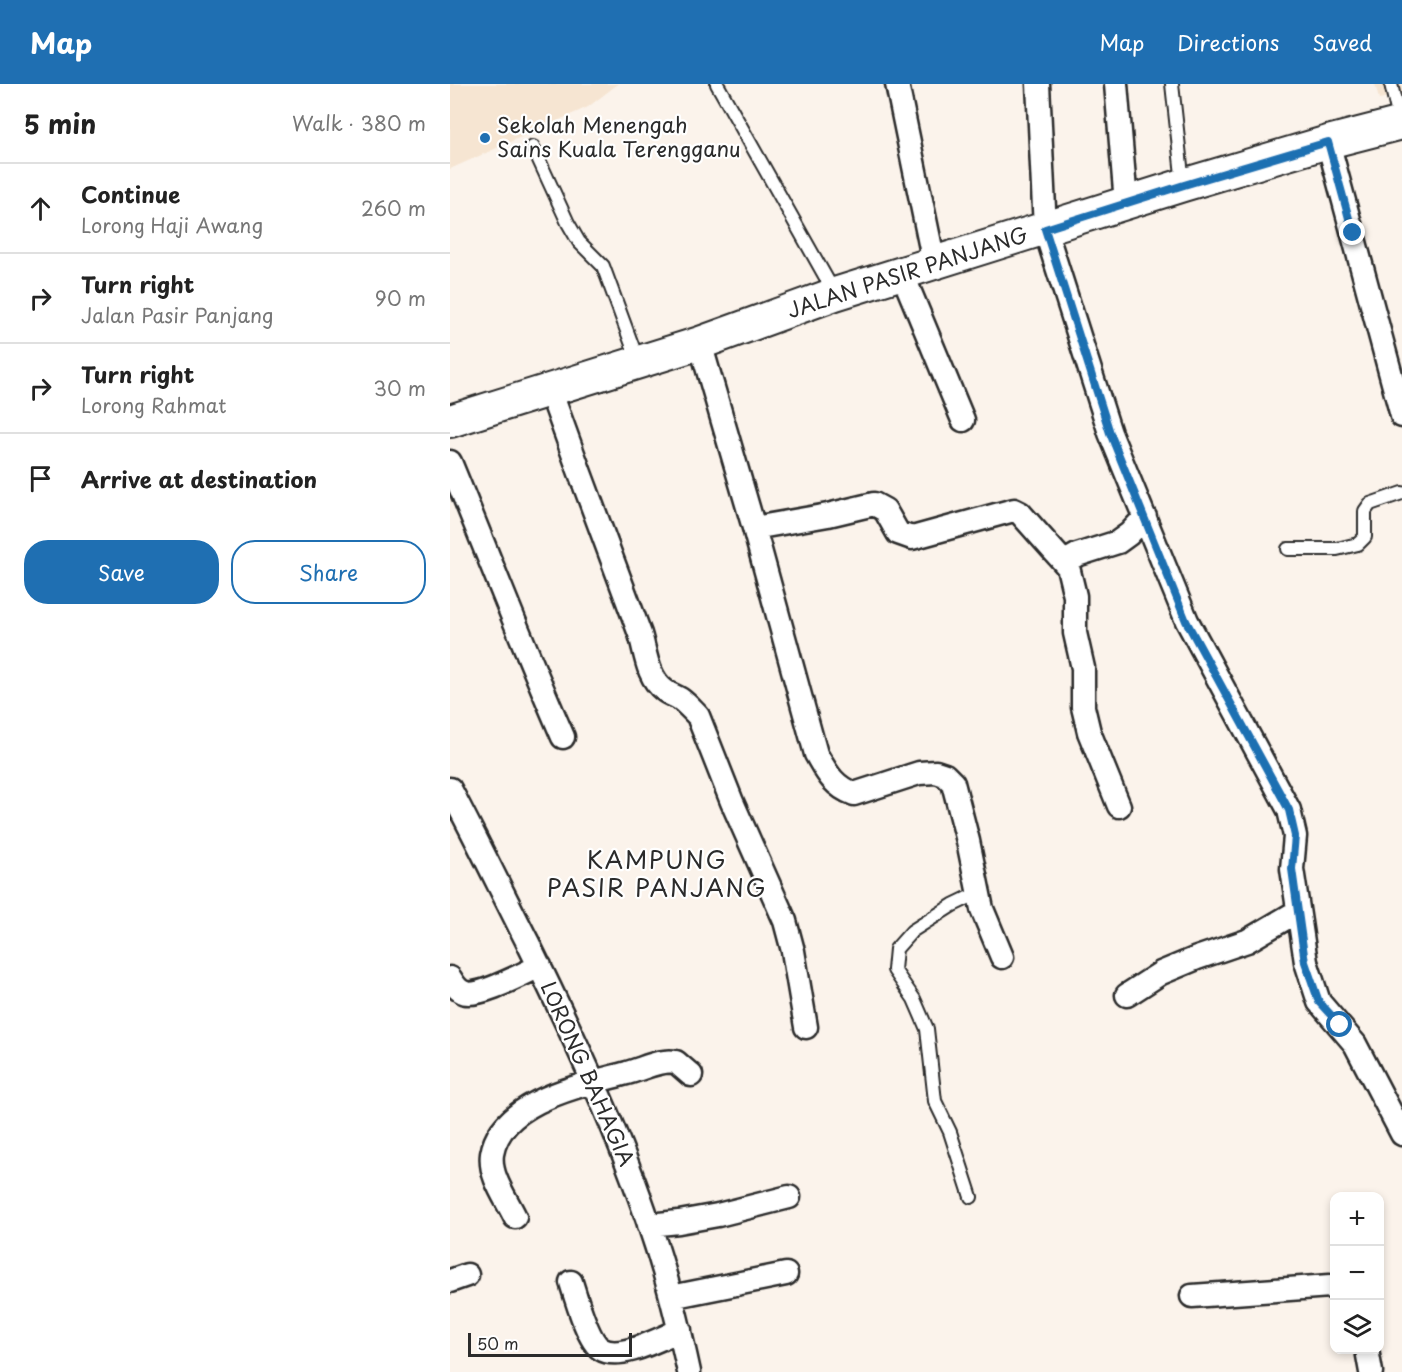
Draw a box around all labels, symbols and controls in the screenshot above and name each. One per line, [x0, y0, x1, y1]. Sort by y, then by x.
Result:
text: Map [30, 21, 92, 64]
text: Map [1099, 26, 1144, 58]
text: Directions [1177, 26, 1279, 58]
text: Saved [1312, 26, 1372, 58]
text: 5 min [24, 104, 96, 143]
text: Walk · 380 m [292, 108, 426, 138]
place label: Sekolah Menengah Sains Kuala Terengganu [497, 108, 741, 164]
marker: Sekolah Menengah Sains Kuala Terengganu [478, 131, 492, 145]
text: Continue [81, 177, 180, 210]
icon: ahead [24, 192, 57, 225]
text: 260 m [361, 193, 426, 223]
text: Lorong Haji Awang [81, 210, 263, 240]
street label: JALAN PASIR PANJANG [783, 217, 1032, 325]
route end [1339, 219, 1365, 245]
text: Turn right [81, 267, 194, 300]
icon: right [24, 282, 57, 315]
text: 90 m [375, 283, 426, 313]
text: Jalan Pasir Panjang [81, 300, 273, 330]
text: Turn right [81, 357, 194, 390]
icon: right [24, 372, 57, 405]
text: 30 m [373, 373, 426, 403]
text: Lorong Rahmat [81, 390, 227, 420]
icon: arrive [24, 462, 57, 495]
text: Arrive at destination [81, 462, 317, 495]
button: Save [24, 540, 219, 604]
button: Share [231, 540, 426, 604]
district label: KAMPUNG PASIR PANJANG [547, 841, 767, 905]
street label: LORONG BAHAGIA [534, 976, 644, 1171]
route start [1326, 1011, 1352, 1037]
map controls [1330, 1192, 1384, 1354]
button: + [1330, 1192, 1384, 1246]
button: − [1330, 1246, 1384, 1300]
button: layers [1330, 1300, 1384, 1354]
scale bar [468, 1330, 632, 1358]
text: 50 m [477, 1331, 518, 1355]

